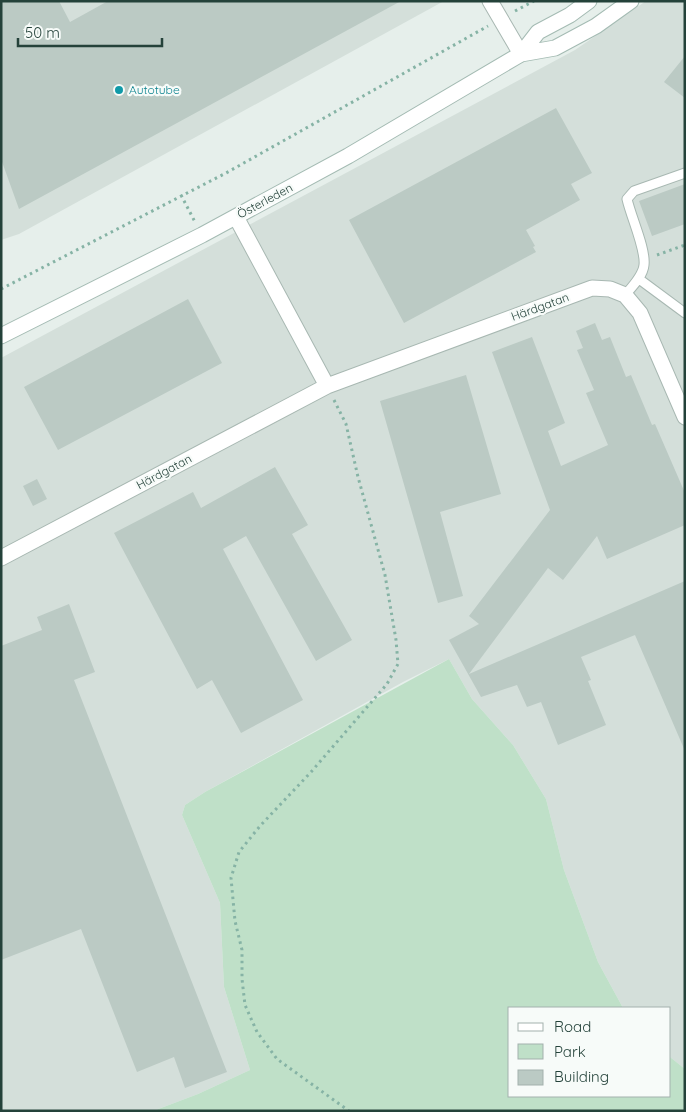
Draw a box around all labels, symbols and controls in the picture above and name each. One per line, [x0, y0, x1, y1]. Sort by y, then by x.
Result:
scale bar [18, 15, 161, 47]
text: 50 m [25, 23, 60, 42]
place label: Autotube [129, 82, 180, 97]
marker: Autotube [113, 84, 125, 96]
street label: Österleden [234, 180, 295, 221]
street label: Härdgatan [509, 289, 571, 324]
street label: Härdgatan [134, 451, 194, 492]
legend [508, 1007, 671, 1097]
text: Road [554, 1017, 591, 1036]
text: Park [554, 1042, 586, 1061]
text: Building [554, 1067, 609, 1086]

